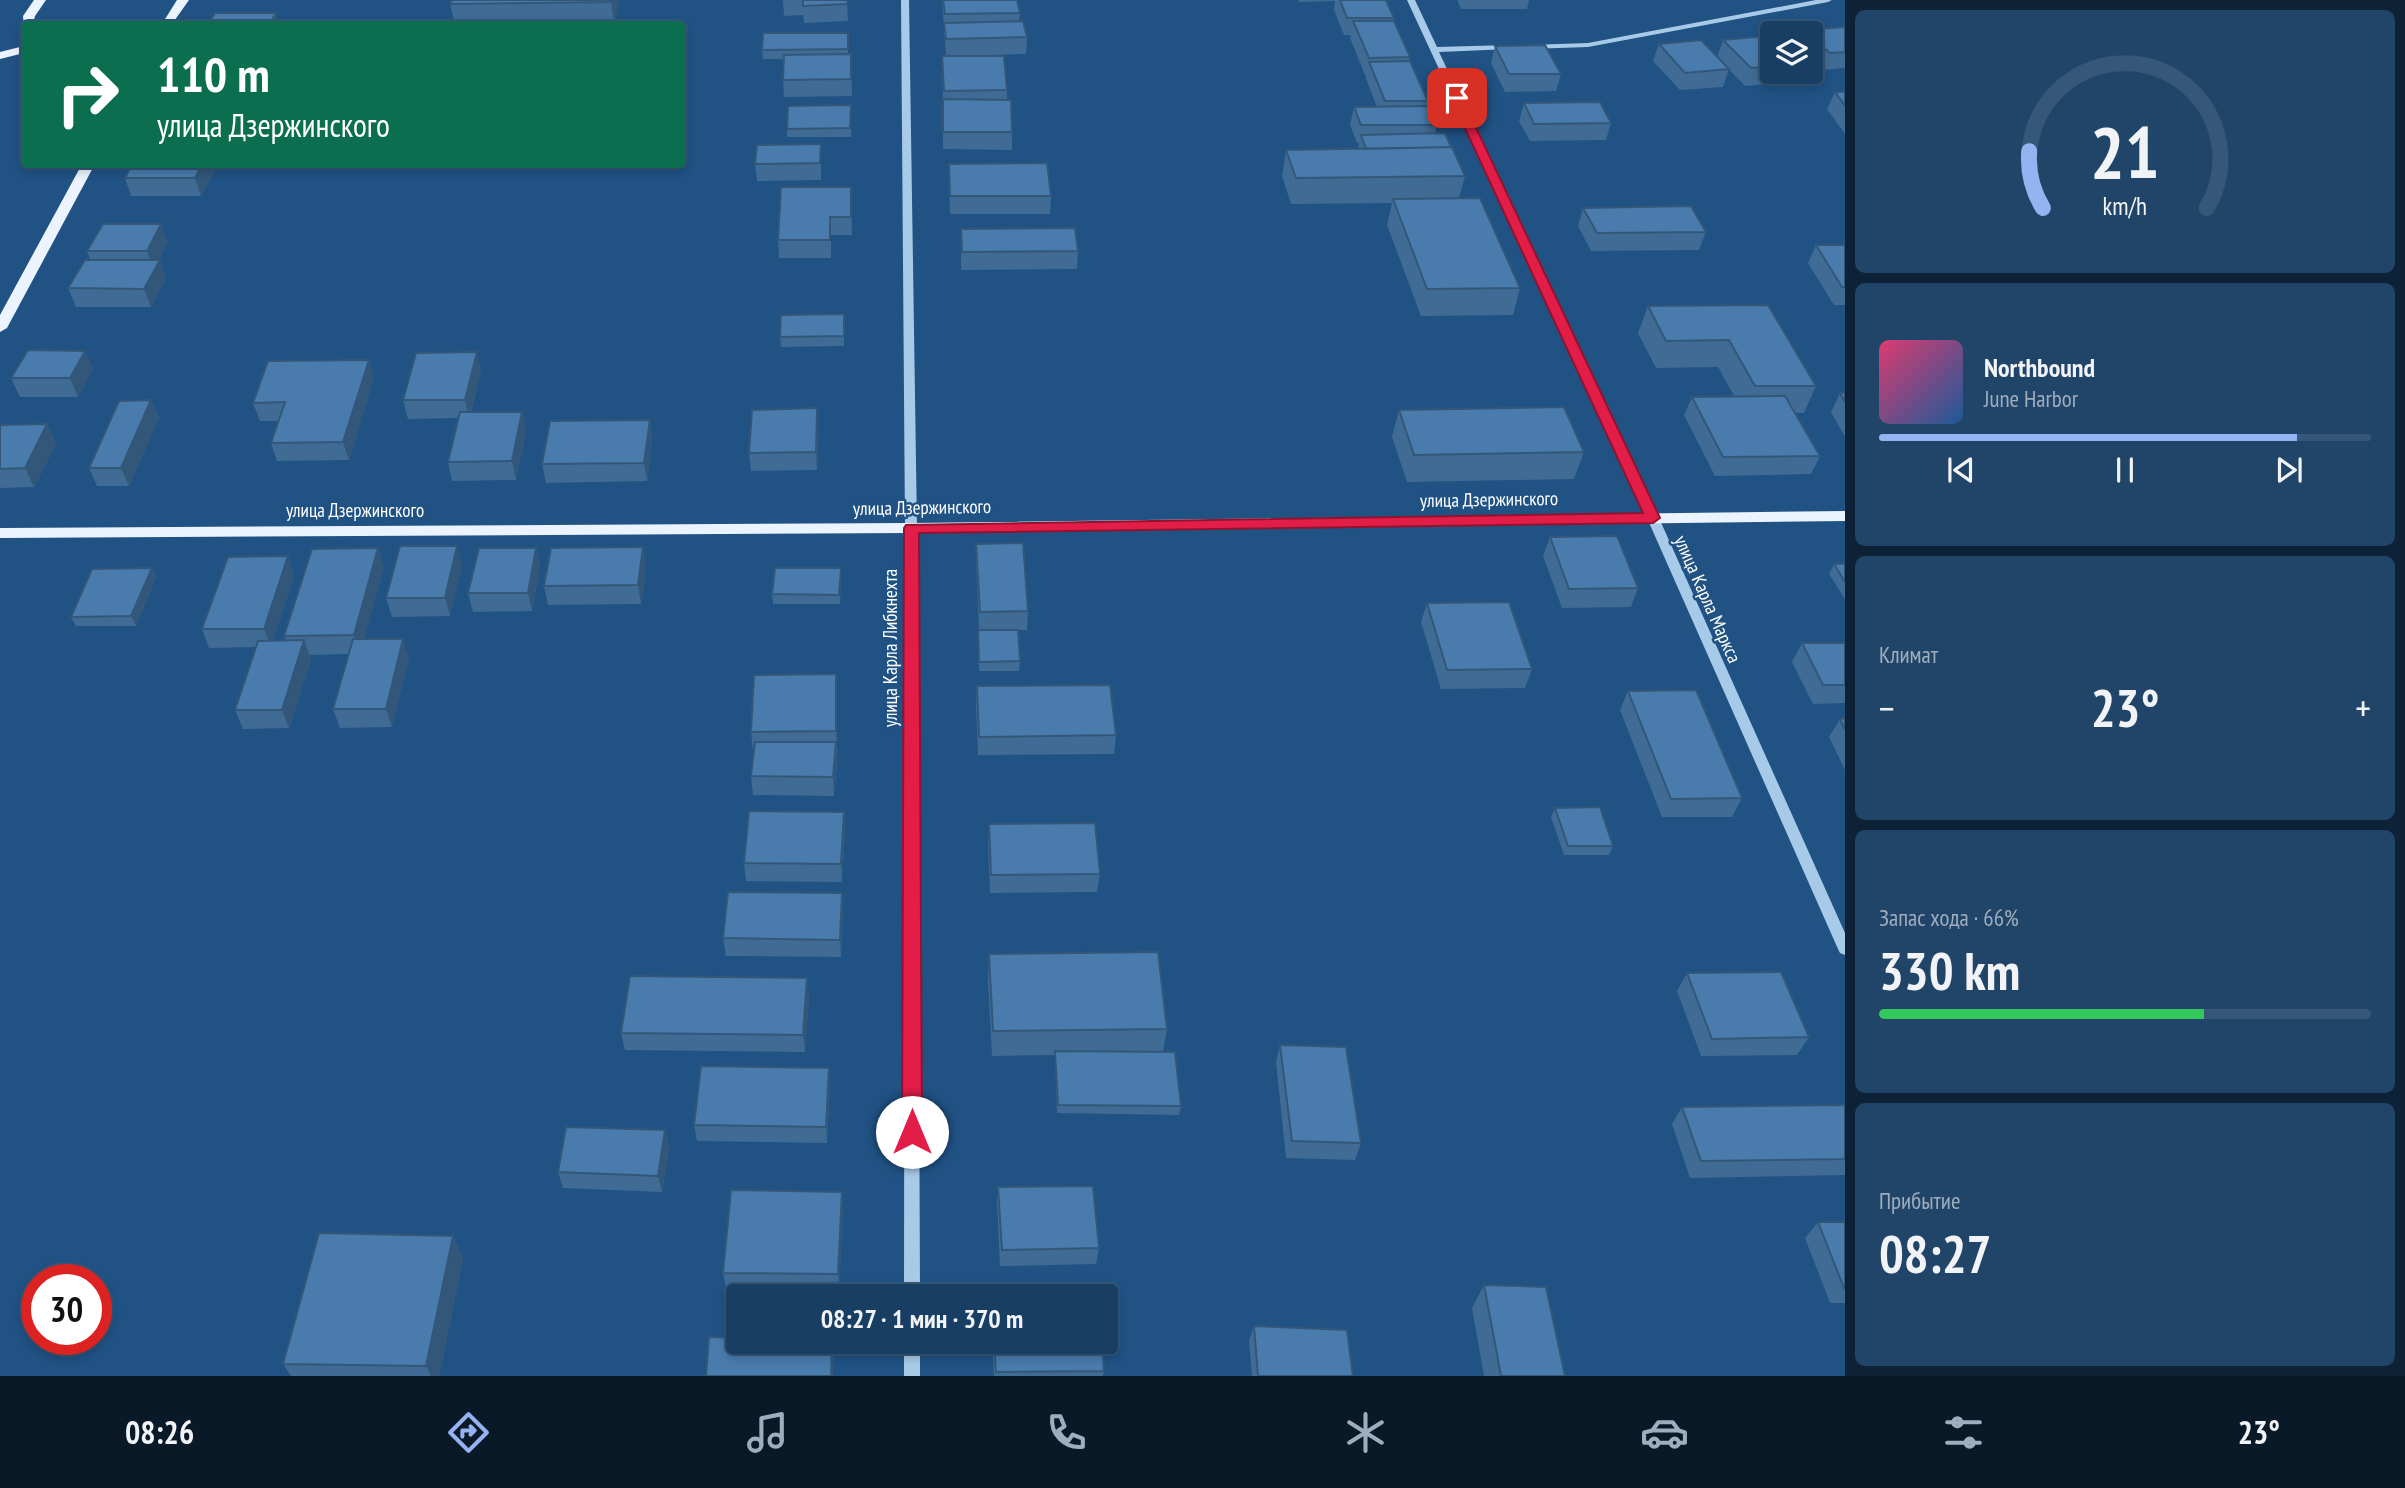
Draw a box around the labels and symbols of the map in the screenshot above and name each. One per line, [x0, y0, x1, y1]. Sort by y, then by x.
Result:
pin [1427, 68, 1487, 128]
street label: улица Дзержинского [1420, 486, 1558, 512]
street label: улица Дзержинского [853, 494, 991, 520]
street label: улица Дзержинского [286, 498, 424, 522]
street label: улица Карла Маркса [1669, 531, 1747, 667]
street label: улица Карла Либкнехта [878, 569, 902, 727]
position arrow [875, 1095, 949, 1169]
speed limit sign: 30 [21, 1264, 112, 1355]

